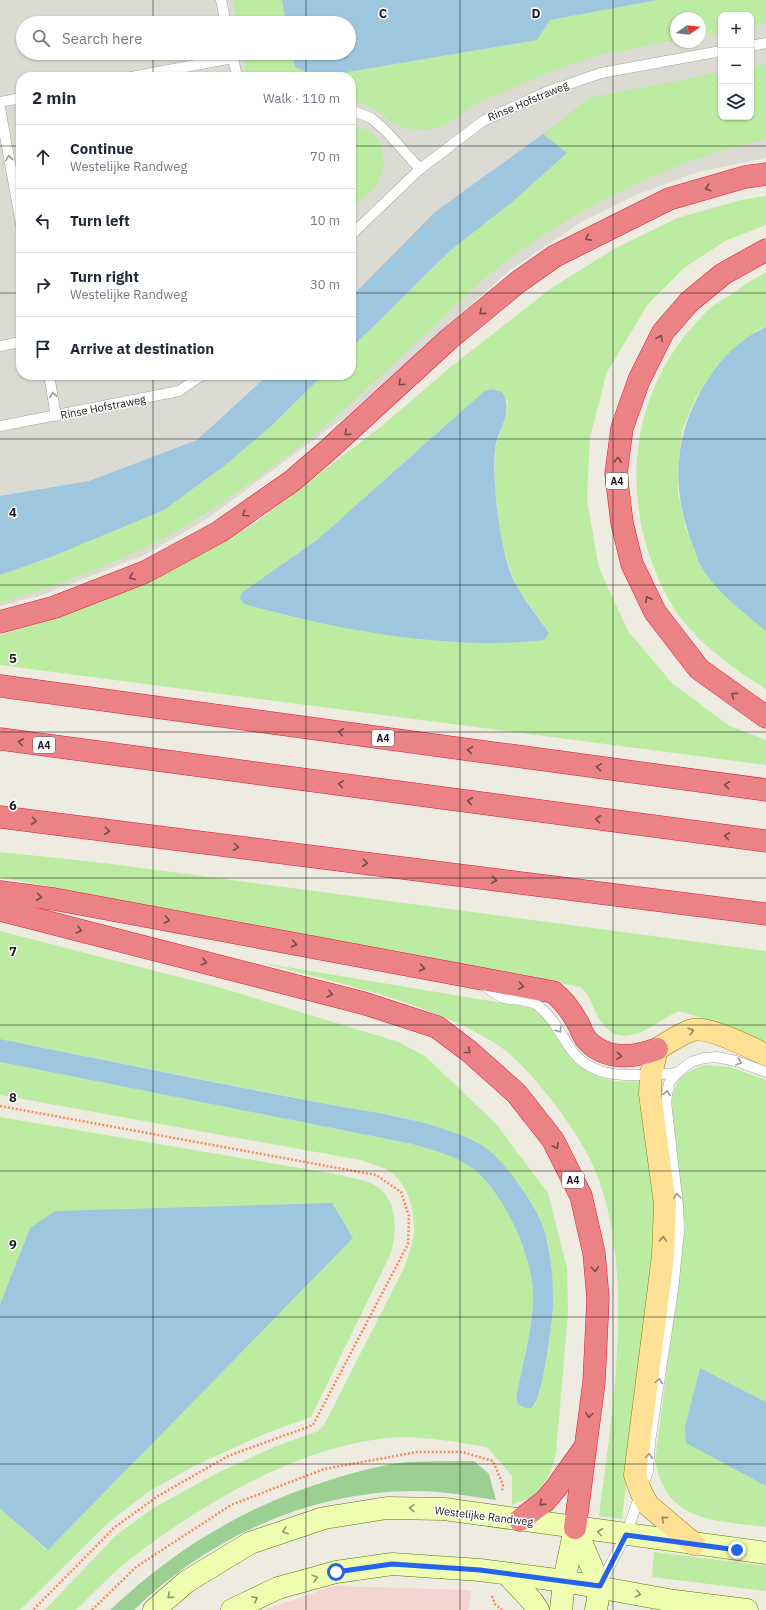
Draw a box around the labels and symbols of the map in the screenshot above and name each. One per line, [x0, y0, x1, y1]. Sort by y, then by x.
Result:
text: C [379, 5, 388, 22]
text: D [531, 5, 541, 22]
north arrow [670, 12, 706, 48]
street label: Rinse Hofstraweg [485, 78, 571, 124]
one-way arrow [5, 155, 14, 162]
one-way arrow [705, 183, 712, 192]
one-way arrow [585, 233, 593, 241]
one-way arrow [479, 307, 486, 314]
one-way arrow [655, 335, 663, 343]
one-way arrow [398, 378, 406, 386]
one-way arrow [49, 392, 57, 398]
street label: Rinse Hofstraweg [59, 392, 147, 422]
one-way arrow [344, 428, 352, 436]
one-way arrow [613, 457, 622, 463]
road number: A4 [606, 473, 628, 489]
text: 4 [9, 504, 17, 521]
one-way arrow [243, 509, 250, 516]
one-way arrow [129, 573, 136, 581]
one-way arrow [645, 596, 653, 603]
text: 5 [9, 650, 17, 667]
one-way arrow [731, 692, 738, 699]
one-way arrow [338, 728, 344, 737]
road number: A4 [372, 730, 394, 746]
road number: A4 [33, 737, 55, 753]
one-way arrow [18, 738, 24, 747]
one-way arrow [467, 746, 473, 755]
one-way arrow [595, 763, 602, 772]
one-way arrow [338, 780, 344, 789]
one-way arrow [724, 781, 730, 790]
text: 6 [9, 797, 17, 814]
one-way arrow [467, 797, 473, 806]
one-way arrow [595, 815, 602, 824]
one-way arrow [31, 816, 37, 825]
one-way arrow [104, 826, 110, 835]
one-way arrow [724, 832, 730, 841]
one-way arrow [233, 842, 239, 851]
one-way arrow [362, 858, 368, 867]
one-way arrow [491, 875, 497, 884]
one-way arrow [36, 892, 42, 901]
one-way arrow [163, 915, 170, 924]
one-way arrow [75, 925, 82, 934]
one-way arrow [291, 939, 297, 948]
text: 7 [9, 943, 17, 960]
one-way arrow [201, 958, 208, 966]
one-way arrow [419, 963, 425, 971]
one-way arrow [518, 981, 524, 990]
one-way arrow [327, 990, 334, 998]
one-way arrow [554, 1026, 562, 1033]
one-way arrow [688, 1027, 695, 1036]
one-way arrow [464, 1046, 471, 1053]
one-way arrow [616, 1051, 622, 1060]
one-way arrow [735, 1057, 742, 1066]
text: 8 [9, 1089, 17, 1106]
one-way arrow [663, 1090, 671, 1096]
one-way arrow [551, 1142, 559, 1149]
road number: A4 [562, 1172, 584, 1188]
one-way arrow [673, 1193, 682, 1199]
text: 9 [9, 1236, 17, 1253]
one-way arrow [659, 1236, 668, 1242]
one-way arrow [591, 1266, 600, 1272]
one-way arrow [654, 1378, 663, 1384]
one-way arrow [585, 1412, 594, 1418]
one-way arrow [644, 1453, 653, 1459]
one-way arrow [539, 1498, 547, 1505]
street label: Westelijke Randweg [434, 1503, 534, 1529]
one-way arrow [409, 1504, 415, 1513]
one-way arrow [661, 1516, 669, 1523]
one-way arrow [281, 1526, 288, 1535]
one-way arrow [597, 1527, 603, 1536]
route end [728, 1541, 746, 1559]
route start [327, 1563, 345, 1581]
one-way arrow [312, 1574, 319, 1582]
one-way arrow [635, 1589, 641, 1597]
one-way arrow [167, 1591, 175, 1599]
one-way arrow [251, 1596, 258, 1604]

